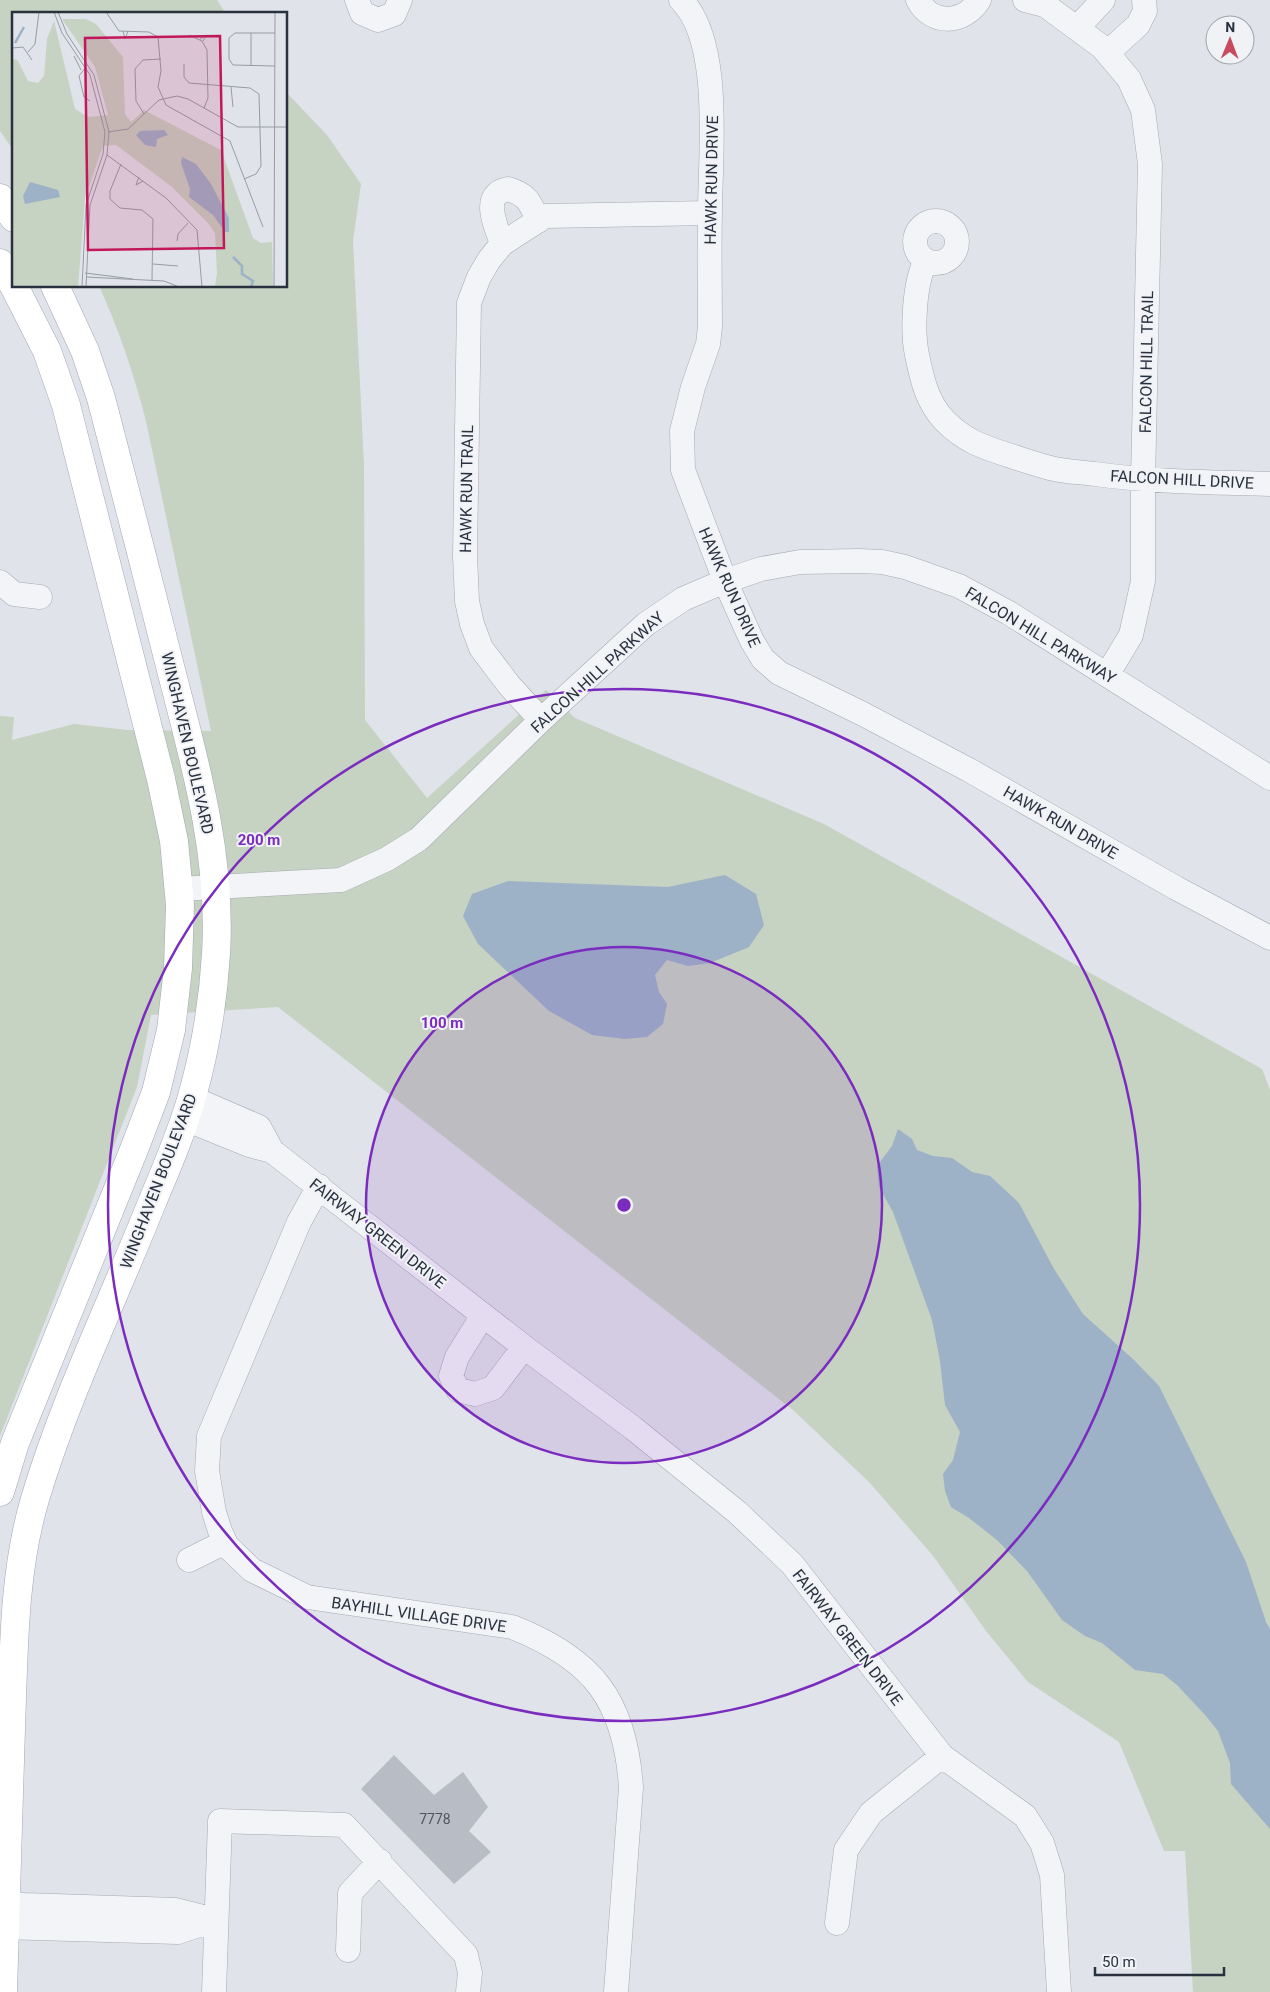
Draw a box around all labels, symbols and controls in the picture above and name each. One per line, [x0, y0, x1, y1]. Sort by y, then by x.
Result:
inset map [12, 12, 288, 288]
north arrow [1205, 15, 1255, 65]
text: N [1225, 19, 1235, 35]
street label: HAWK RUN DRIVE [701, 115, 722, 245]
street label: FALCON HILL TRAIL [1136, 290, 1157, 433]
street label: HAWK RUN TRAIL [456, 425, 477, 553]
street label: FALCON HILL DRIVE [1110, 466, 1254, 493]
street label: HAWK RUN DRIVE [695, 524, 765, 650]
street label: FALCON HILL PARKWAY [962, 583, 1120, 688]
street label: FALCON HILL PARKWAY [527, 607, 668, 737]
street label: WINGHAVEN BOULEVARD [157, 650, 218, 836]
street label: HAWK RUN DRIVE [1000, 782, 1121, 863]
text: 200 m [238, 831, 280, 849]
text: 100 m [421, 1014, 463, 1032]
street label: WINGHAVEN BOULEVARD [116, 1091, 201, 1272]
street label: FAIRWAY GREEN DRIVE [306, 1174, 450, 1292]
centre of rings [615, 1196, 633, 1214]
street label: FAIRWAY GREEN DRIVE [789, 1565, 907, 1709]
street label: BAYHILL VILLAGE DRIVE [330, 1593, 508, 1636]
house number: 7778 [419, 1811, 451, 1827]
scale bar [1095, 1944, 1224, 1976]
text: 50 m [1102, 1953, 1136, 1971]

